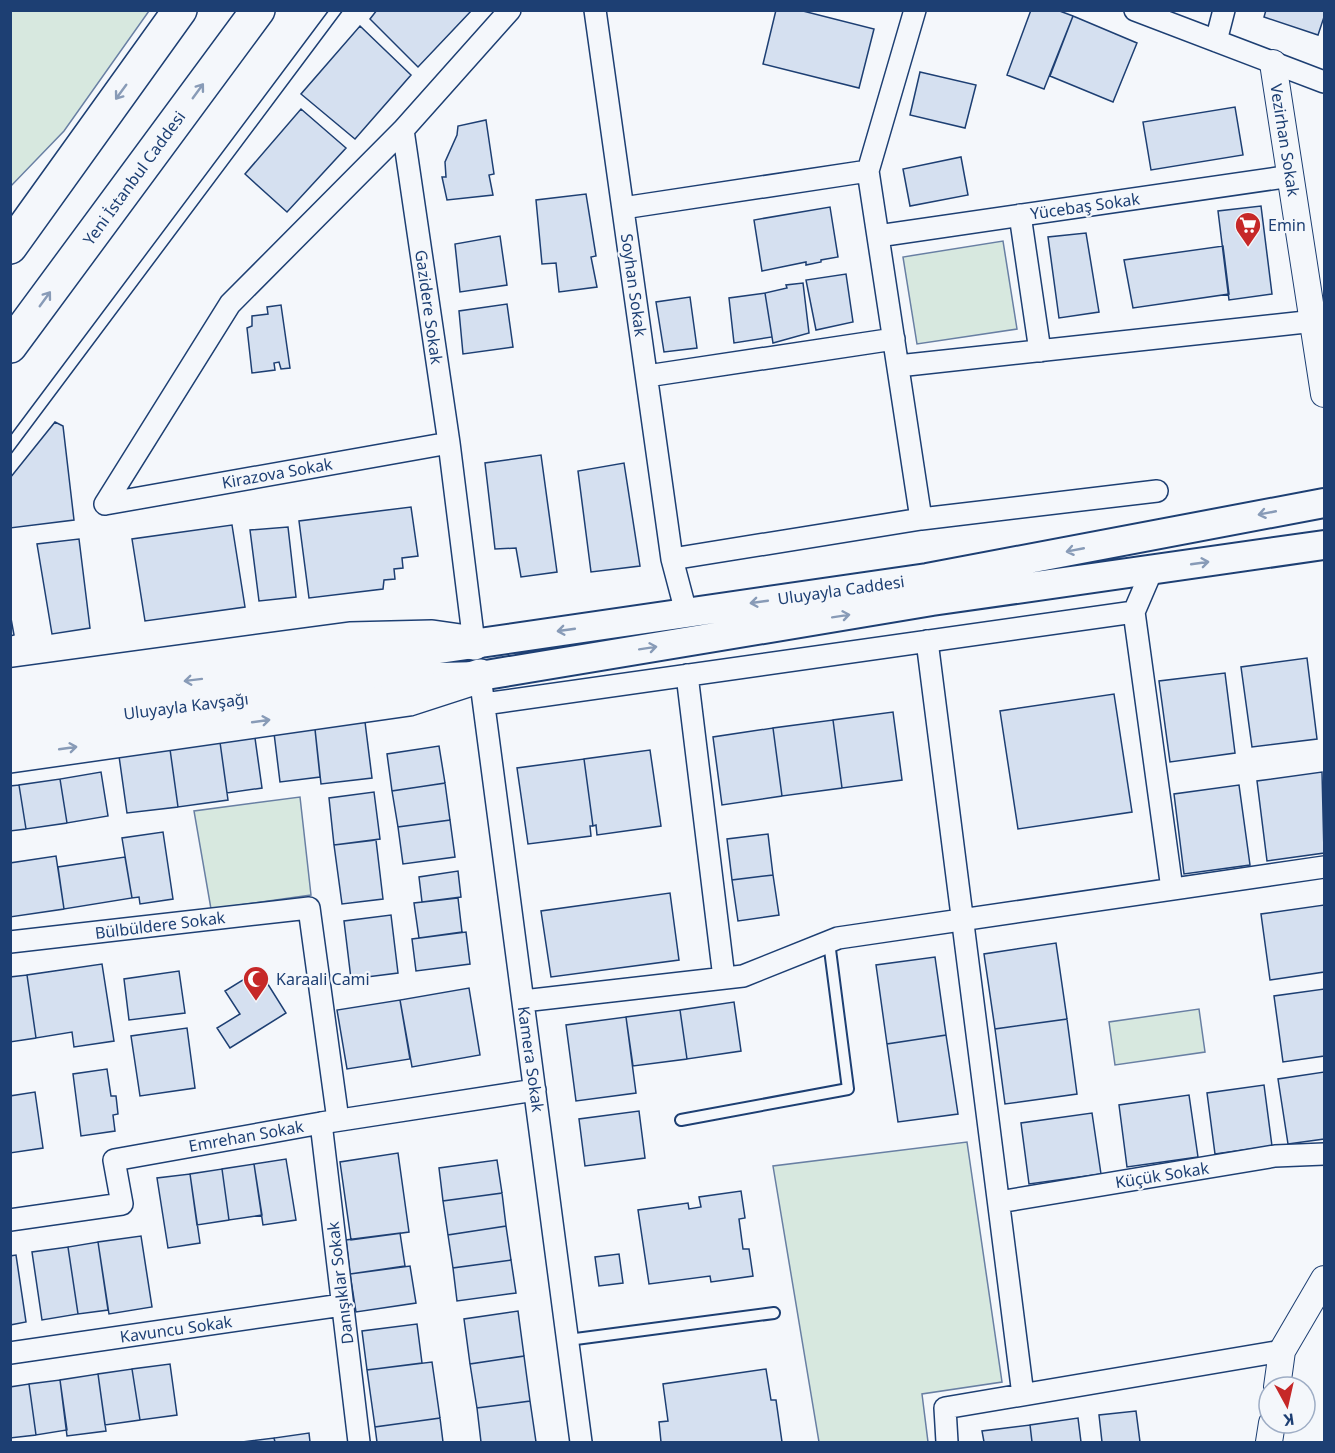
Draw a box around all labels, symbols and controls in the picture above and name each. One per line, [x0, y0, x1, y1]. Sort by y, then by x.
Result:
street label: Vezirhan Sokak [1265, 82, 1305, 198]
one-way arrow [115, 84, 127, 100]
one-way arrow [192, 84, 204, 100]
street label: Yeni İstanbul Caddesi [78, 106, 190, 250]
street label: Yücebaş Sokak [1029, 187, 1142, 225]
supermarket icon: Emin [1233, 210, 1263, 248]
place label: Emin [1268, 214, 1306, 236]
street label: Soyhan Sokak [616, 232, 652, 338]
street label: Gazidere Sokak [410, 248, 448, 366]
one-way arrow [39, 292, 51, 308]
street label: Kirazova Sokak [220, 452, 334, 494]
one-way arrow [1258, 508, 1277, 519]
one-way arrow [1066, 545, 1086, 556]
one-way arrow [1189, 557, 1209, 568]
street label: Uluyayla Caddesi [776, 570, 906, 610]
one-way arrow [749, 596, 769, 607]
one-way arrow [830, 611, 850, 622]
one-way arrow [556, 624, 576, 635]
one-way arrow [638, 642, 658, 653]
one-way arrow [184, 675, 204, 686]
street label: Uluyayla Kavşağı [122, 687, 250, 725]
one-way arrow [251, 715, 271, 726]
one-way arrow [58, 743, 78, 754]
street label: Bülbüldere Sokak [94, 906, 227, 944]
mosque icon: Karaali Cami [241, 964, 271, 1002]
place label: Karaali Cami [276, 968, 370, 990]
street label: Kamera Sokak [513, 1005, 549, 1114]
street label: Emrehan Sokak [187, 1115, 306, 1157]
street label: Küçük Sokak [1114, 1157, 1211, 1193]
street label: Danışıklar Sokak [322, 1220, 358, 1346]
street label: Kavuncu Sokak [118, 1310, 234, 1348]
north arrow [1257, 1375, 1317, 1435]
text: K [1282, 1408, 1296, 1432]

